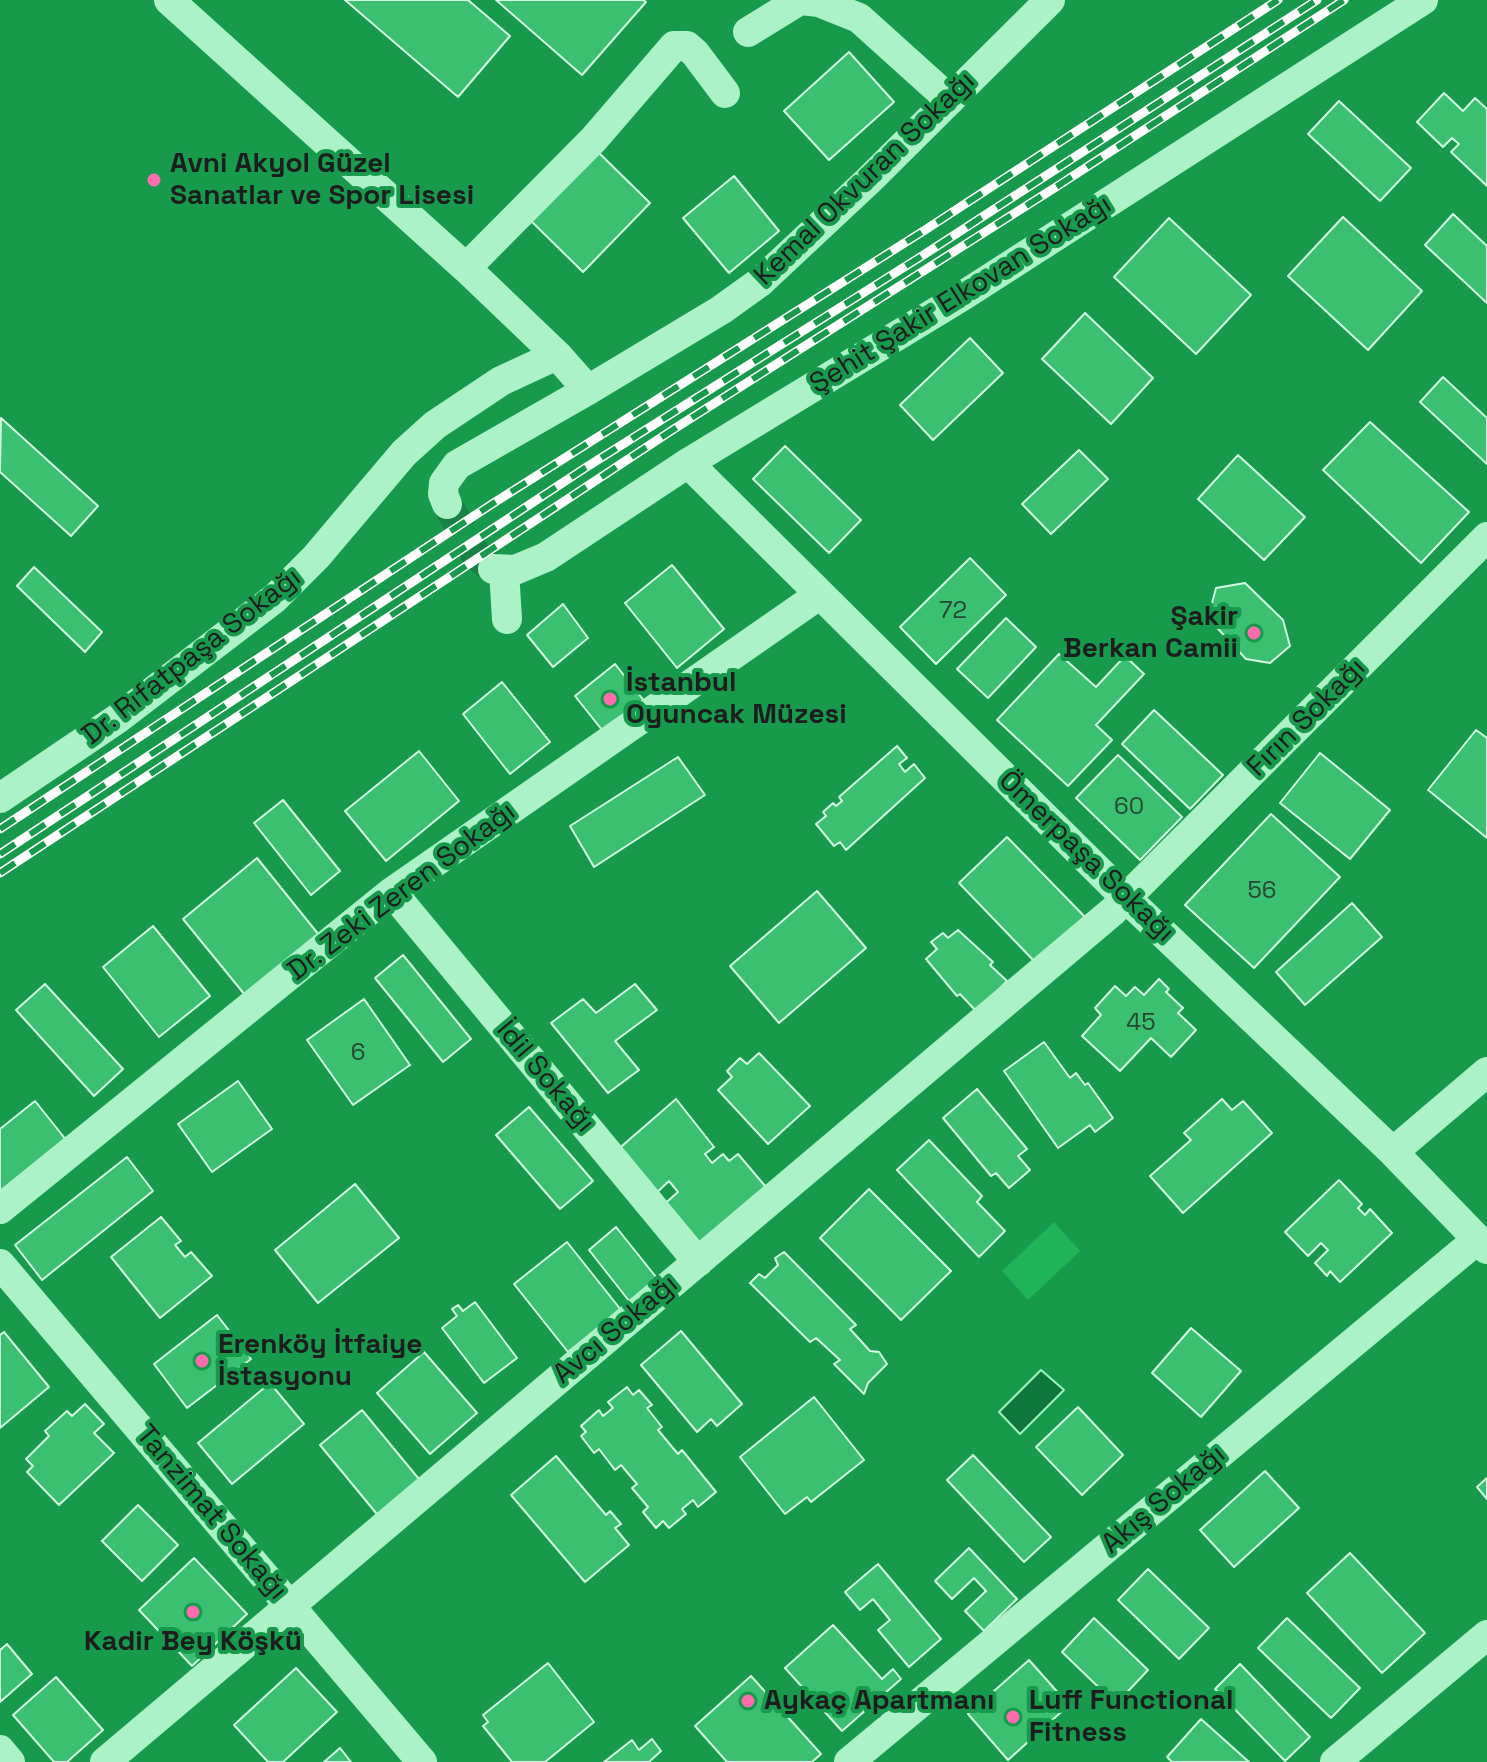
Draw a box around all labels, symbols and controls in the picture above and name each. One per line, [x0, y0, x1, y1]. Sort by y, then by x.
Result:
street label: Kemal Okvuran Sokağı [748, 65, 982, 293]
place label: Avni Akyol Güzel Sanatlar ve Spor Lisesi [170, 147, 474, 213]
marker: Avni Akyol Güzel Sanatlar ve Spor Lisesi [145, 171, 163, 189]
street label: Şehit Şakir Elkovan Sokağı [804, 188, 1118, 402]
street label: Dr. Rıfatpaşa Sokağı [76, 561, 308, 753]
house number: 72 [939, 597, 967, 625]
place label: Şakir Berkan Camii [1063, 600, 1238, 666]
marker: Şakir Berkan Camii [1245, 624, 1263, 642]
street label: Fırın Sokağı [1241, 652, 1373, 784]
place label: İstanbul Oyuncak Müzesi [626, 666, 847, 732]
marker: İstanbul Oyuncak Müzesi [601, 690, 619, 708]
street label: Ömerpaşa Sokağı [991, 764, 1181, 950]
house number: 60 [1114, 793, 1144, 821]
street label: Dr. Zeki Zeren Sokağı [282, 795, 522, 989]
house number: 56 [1247, 877, 1277, 905]
house number: 45 [1126, 1009, 1156, 1037]
street label: İdil Sokağı [489, 1014, 601, 1140]
house number: 6 [351, 1039, 365, 1067]
street label: Avcı Sokağı [547, 1268, 685, 1392]
place label: Erenköy İtfaiye İstasyonu [218, 1328, 422, 1394]
marker: Erenköy İtfaiye İstasyonu [193, 1352, 211, 1370]
street label: Tanzimat Sokağı [128, 1419, 294, 1607]
street label: Akış Sokağı [1095, 1439, 1233, 1561]
marker: Kadir Bey Köşkü [184, 1603, 202, 1621]
place label: Kadir Bey Köşkü [84, 1625, 302, 1659]
place label: Aykaç Apartmanı [764, 1684, 994, 1718]
place label: Luff Functional Fitness [1029, 1684, 1234, 1750]
marker: Aykaç Apartmanı [739, 1692, 757, 1710]
marker: Luff Functional Fitness [1004, 1708, 1022, 1726]

